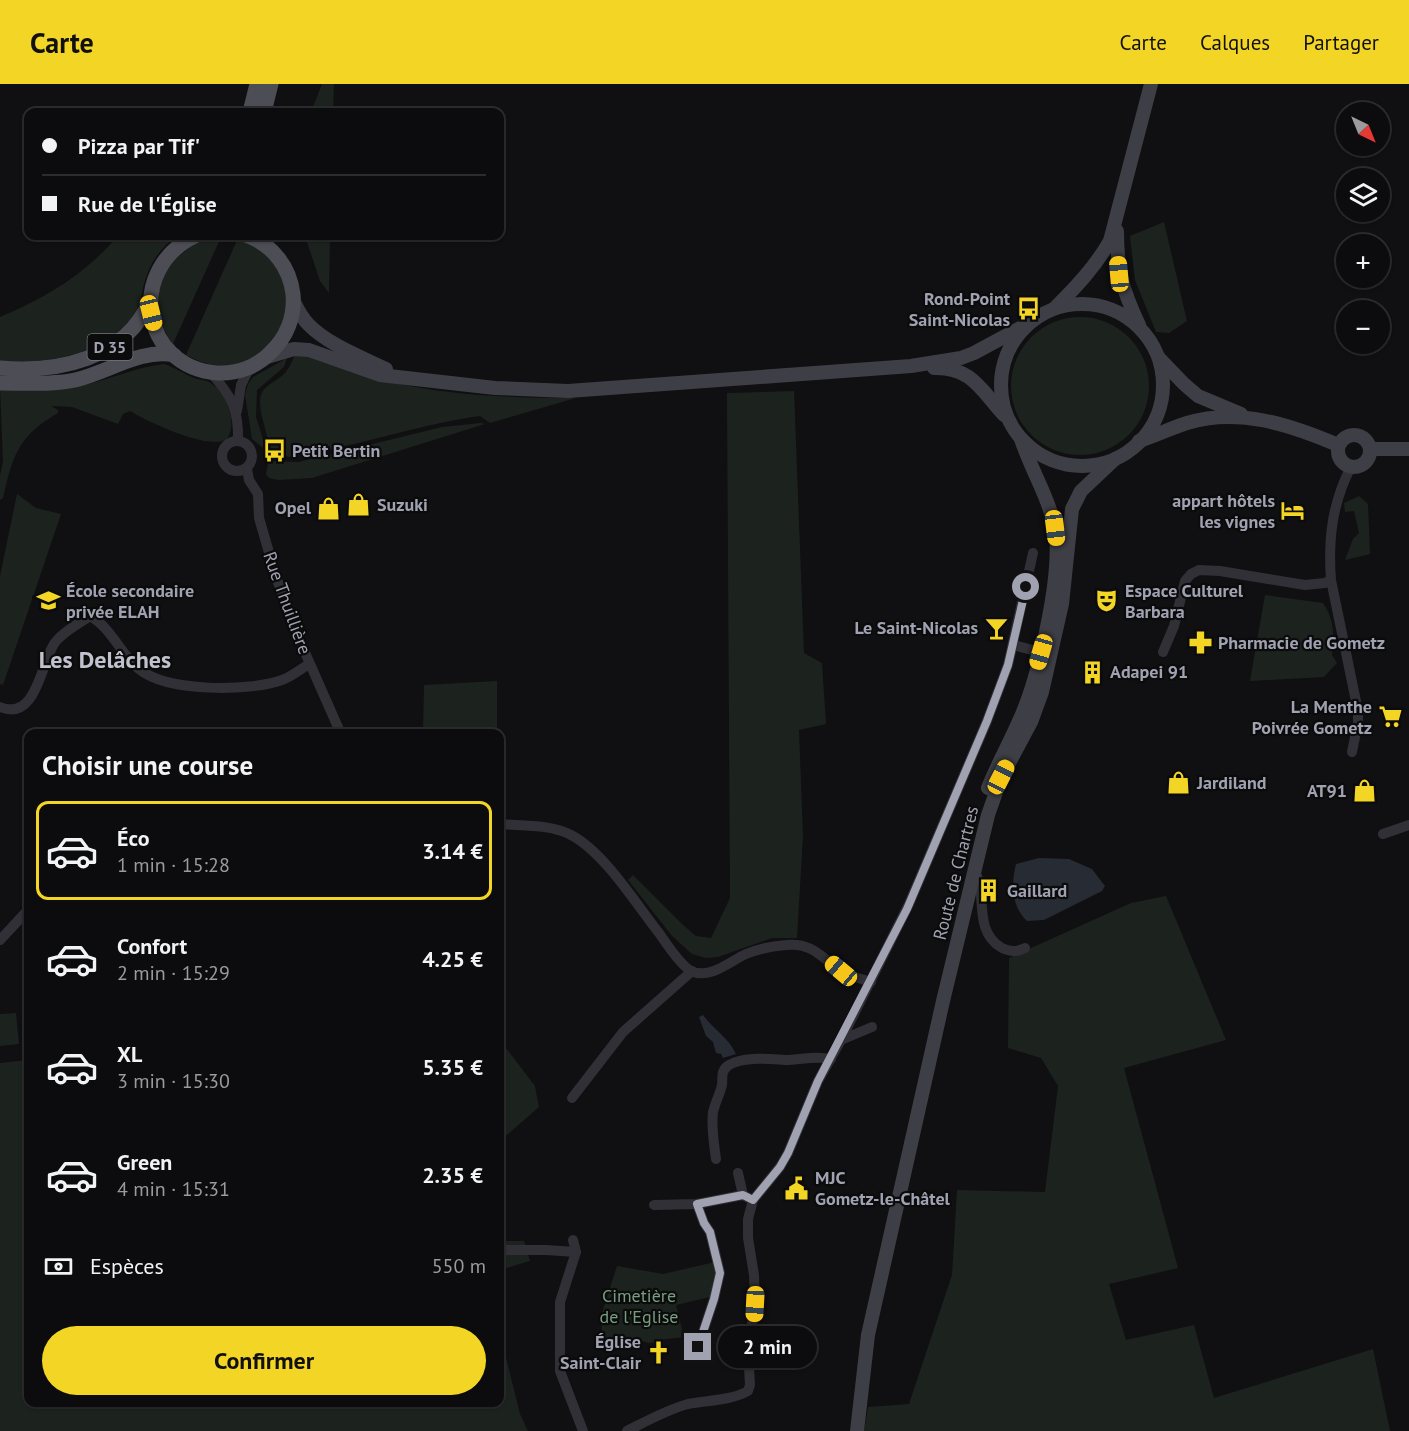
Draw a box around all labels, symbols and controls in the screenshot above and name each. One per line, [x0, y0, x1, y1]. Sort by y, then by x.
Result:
text: Carte [30, 24, 94, 61]
text: Carte [1120, 29, 1167, 56]
text: Calques [1200, 29, 1270, 56]
text: Partager [1303, 29, 1379, 56]
north arrow [1336, 102, 1390, 156]
map controls [1336, 102, 1390, 354]
text: Pizza par Tif' [78, 132, 200, 160]
button: layers [1336, 168, 1390, 222]
text: Rue de l'Église [78, 190, 217, 218]
button: + [1336, 234, 1390, 288]
car [1108, 255, 1130, 293]
place label: Rond-Point Saint-Nicolas [909, 287, 1011, 331]
car [138, 293, 164, 333]
bus stop icon: Rond-Point Saint-Nicolas [1015, 296, 1041, 322]
button: − [1336, 300, 1390, 354]
road number: D 35 [88, 334, 132, 360]
bus stop icon: Petit Bertin [261, 438, 287, 464]
place label: Petit Bertin [292, 439, 380, 462]
place label: appart hôtels les vignes [1172, 489, 1275, 533]
shop icon: Suzuki [346, 492, 372, 518]
place label: Suzuki [377, 493, 428, 516]
shop icon: Opel [316, 495, 342, 521]
place label: Opel [275, 496, 312, 519]
hotel icon: appart hôtels les vignes [1280, 498, 1306, 524]
car [1044, 509, 1066, 547]
street label: Rue Thuillière [258, 548, 317, 657]
route start [1012, 573, 1039, 600]
place label: École secondaire privée ELAH [66, 579, 194, 623]
place label: Espace Culturel Barbara [1125, 579, 1244, 623]
school or university icon: École secondaire privée ELAH [35, 588, 61, 614]
theatre icon: Espace Culturel Barbara [1094, 588, 1120, 614]
bar icon: Le Saint-Nicolas [983, 615, 1009, 641]
place label: Le Saint-Nicolas [854, 616, 978, 639]
pharmacy icon: Pharmacie de Gometz [1187, 630, 1213, 656]
place label: Pharmacie de Gometz [1218, 631, 1385, 654]
car [1027, 632, 1055, 672]
district label: Les Delâches [39, 644, 171, 675]
building icon: Adapei 91 [1079, 659, 1105, 685]
place label: Adapei 91 [1110, 660, 1188, 683]
place label: La Menthe Poivrée Gometz [1252, 695, 1372, 739]
supermarket icon: La Menthe Poivrée Gometz [1377, 704, 1403, 730]
text: Choisir une course [42, 748, 253, 782]
car [985, 757, 1017, 797]
shop icon: Jardiland [1166, 770, 1192, 796]
place label: Jardiland [1196, 771, 1267, 794]
shop icon: AT91 [1352, 778, 1378, 804]
place label: AT91 [1307, 779, 1347, 802]
street label: Route de Chartres [928, 803, 983, 942]
icon: car [45, 824, 99, 878]
text: Éco [117, 824, 149, 852]
text: 3.14 € [422, 837, 483, 865]
text: 1 min · 15:28 [117, 852, 230, 878]
building icon: Gaillard [976, 878, 1002, 904]
place label: Gaillard [1007, 879, 1067, 902]
icon: car [45, 932, 99, 986]
text: Confort [117, 932, 187, 960]
text: 4.25 € [422, 945, 483, 973]
car [821, 953, 861, 989]
text: 2 min · 15:29 [117, 960, 230, 986]
icon: car [45, 1040, 99, 1094]
text: XL [117, 1040, 142, 1068]
text: 5.35 € [422, 1053, 483, 1081]
text: 3 min · 15:30 [117, 1068, 230, 1094]
icon: car [45, 1148, 99, 1202]
text: Green [117, 1148, 172, 1176]
text: 2.35 € [422, 1161, 483, 1189]
place label: MJC Gometz-le-Châtel [815, 1166, 951, 1210]
public building icon: MJC Gometz-le-Châtel [784, 1175, 810, 1201]
text: 4 min · 15:31 [117, 1176, 230, 1202]
icon: cash [42, 1250, 75, 1283]
text: Espèces [90, 1252, 164, 1280]
text: 550 m [432, 1253, 486, 1279]
park label: Cimetière de l'Eglise [600, 1284, 678, 1328]
car [745, 1286, 765, 1322]
button: Confirmer [42, 1326, 486, 1395]
callout: 2 min [719, 1326, 818, 1368]
place label: Église Saint-Clair [560, 1330, 642, 1374]
route end [684, 1333, 711, 1360]
text: 2 min [743, 1334, 792, 1360]
church icon: Église Saint-Clair [646, 1339, 672, 1365]

